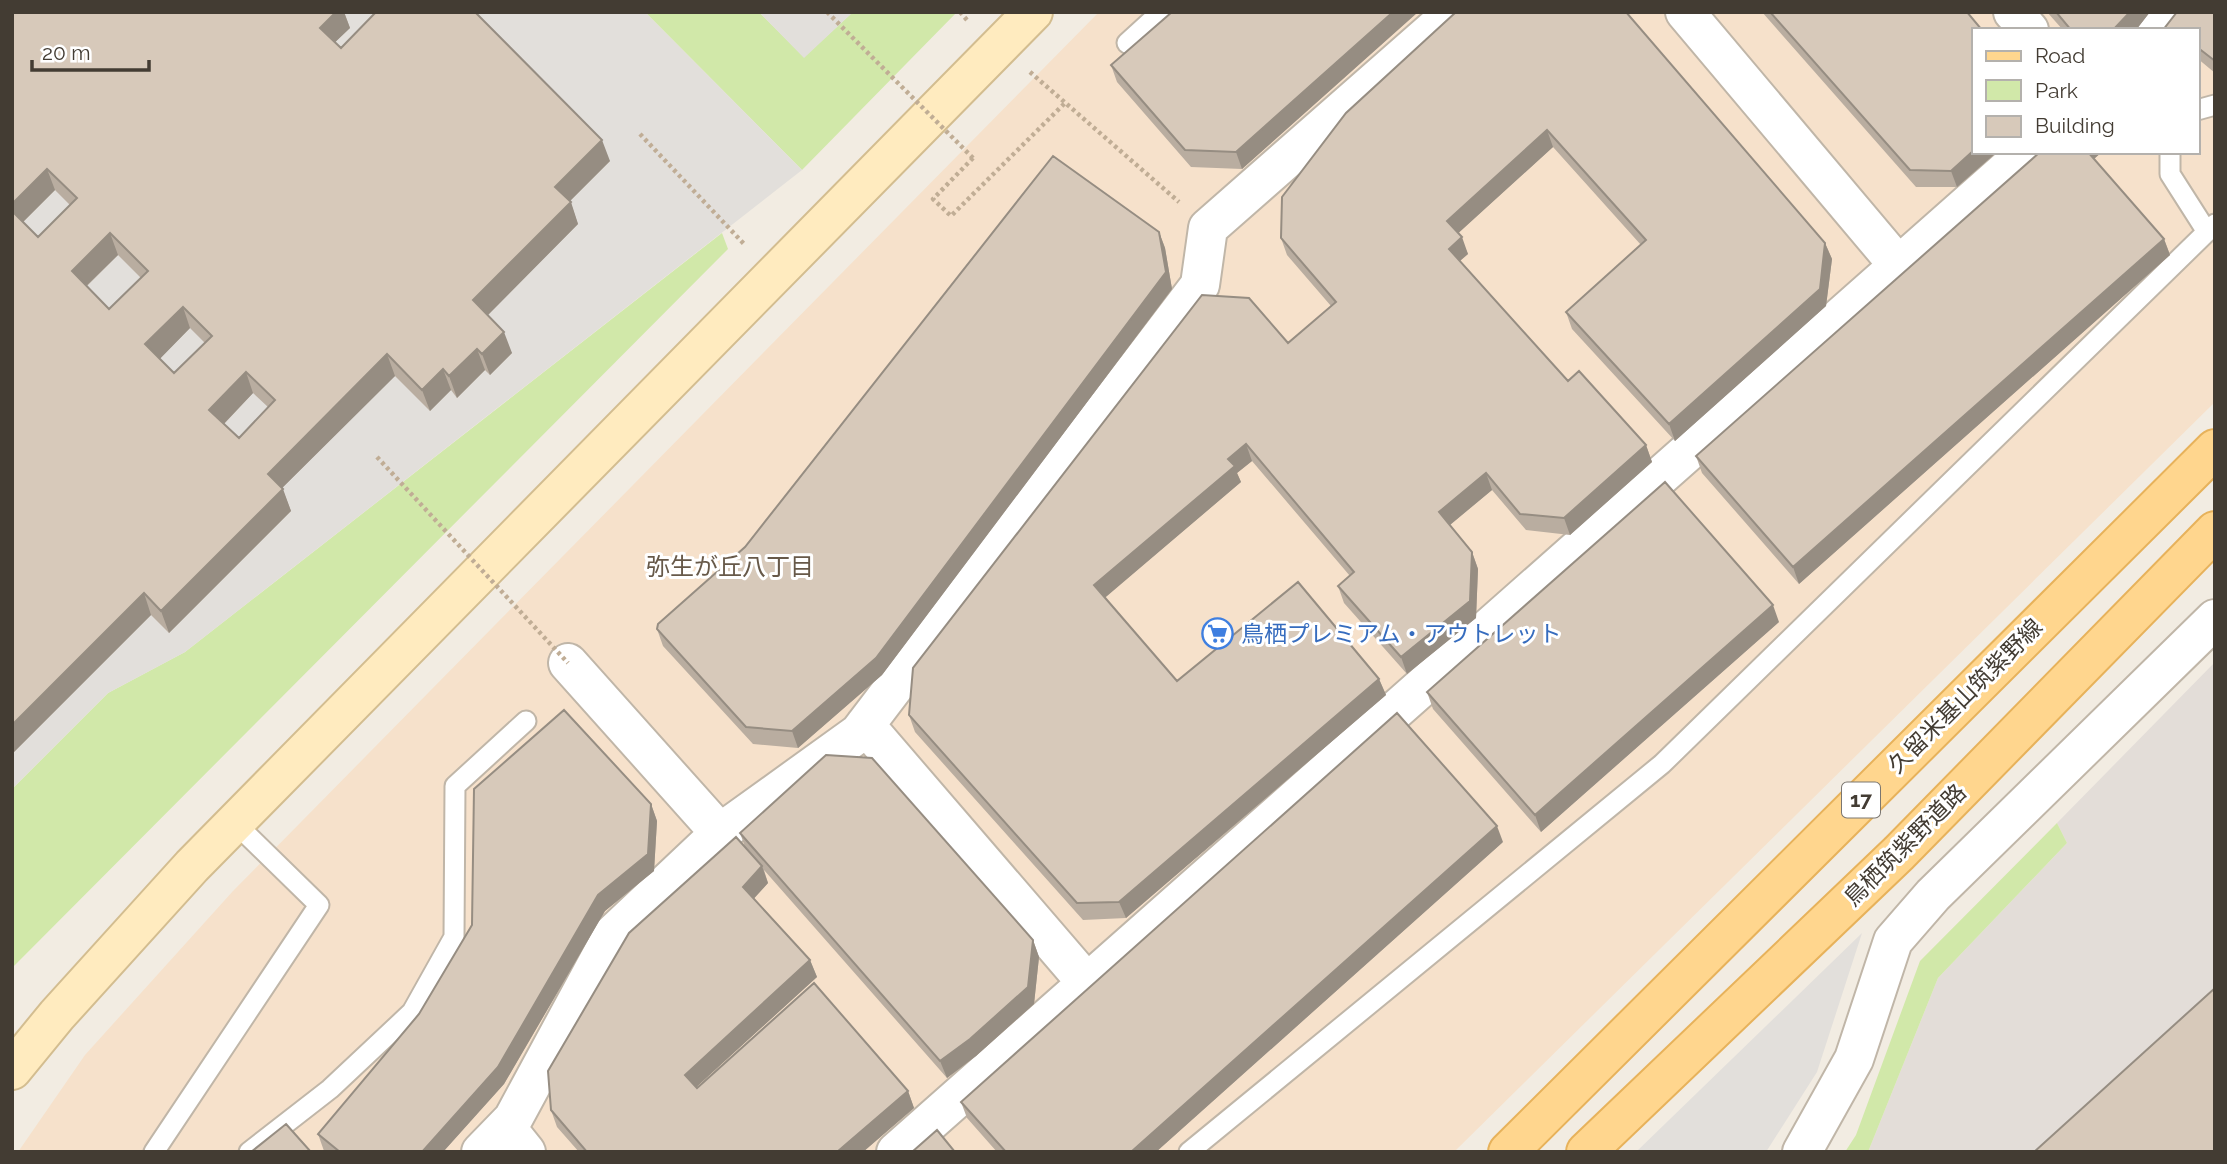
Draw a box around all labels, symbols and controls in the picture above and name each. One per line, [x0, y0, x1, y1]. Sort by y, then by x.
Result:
scale bar [32, 28, 149, 72]
legend [1972, 28, 2199, 154]
text: 20 m [42, 40, 90, 65]
text: Road [2035, 43, 2085, 68]
text: Park [2035, 78, 2078, 103]
text: Building [2035, 113, 2115, 138]
district label: 弥生が丘八丁目 [646, 552, 814, 581]
street label: 久留米基山筑紫野線 [1882, 613, 2047, 778]
supermarket icon: 鳥栖プレミアム・アウトレット [1201, 617, 1235, 651]
place label: 鳥栖プレミアム・アウトレット [1241, 620, 1561, 647]
street label: 鳥栖筑紫野道路 [1838, 778, 1971, 911]
road number: 17 [1842, 782, 1880, 818]

